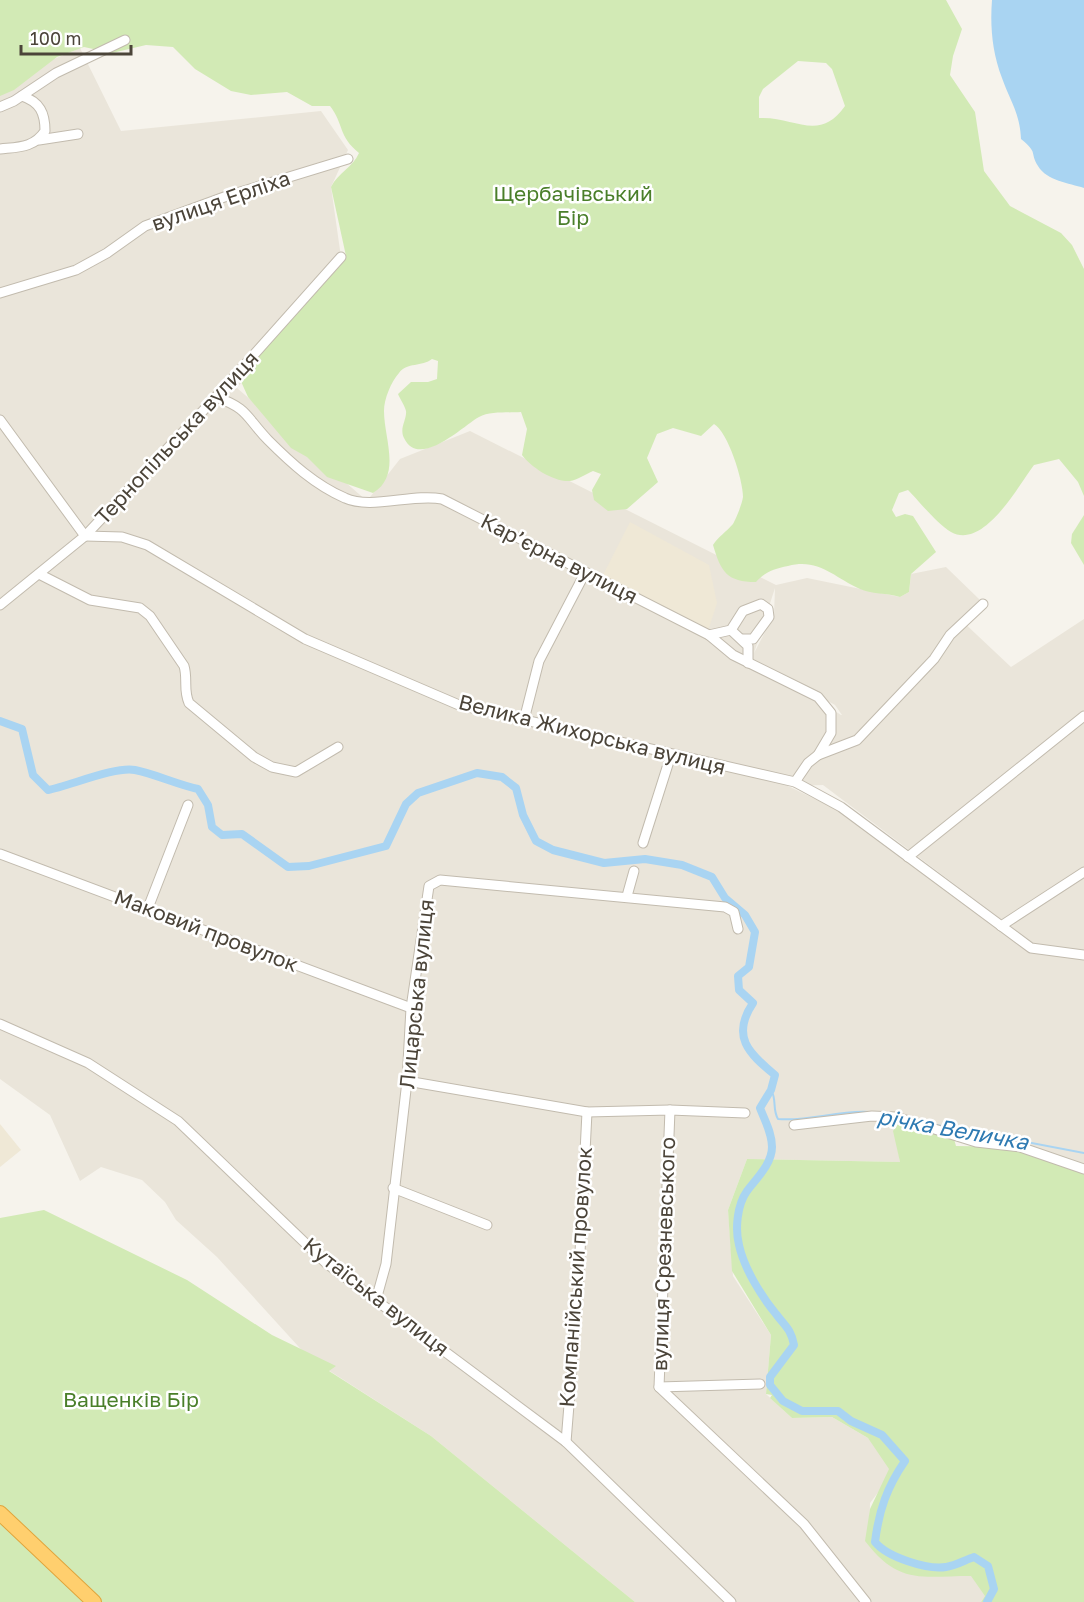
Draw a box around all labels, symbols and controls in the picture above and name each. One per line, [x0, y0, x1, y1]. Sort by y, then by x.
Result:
scale bar [21, 18, 130, 56]
text: 100 m [30, 27, 81, 49]
street label: вулиця Ерліха [148, 164, 293, 236]
park label: Щербачівський Бір [493, 180, 653, 230]
street label: Тернопільська вулиця [89, 345, 263, 530]
street label: Кар’єрна вулиця [477, 507, 642, 609]
street label: Велика Жихорська вулиця [456, 688, 728, 780]
street label: Маковий провулок [111, 883, 302, 977]
street label: Лицарська вулиця [393, 898, 439, 1090]
water label: річка Величка [876, 1102, 1032, 1155]
street label: вулиця Срезневського [646, 1136, 680, 1372]
street label: Компанійський провулок [553, 1146, 597, 1408]
street label: Кутаїська вулиця [299, 1231, 455, 1361]
park label: Ващенків Бір [63, 1386, 199, 1412]

